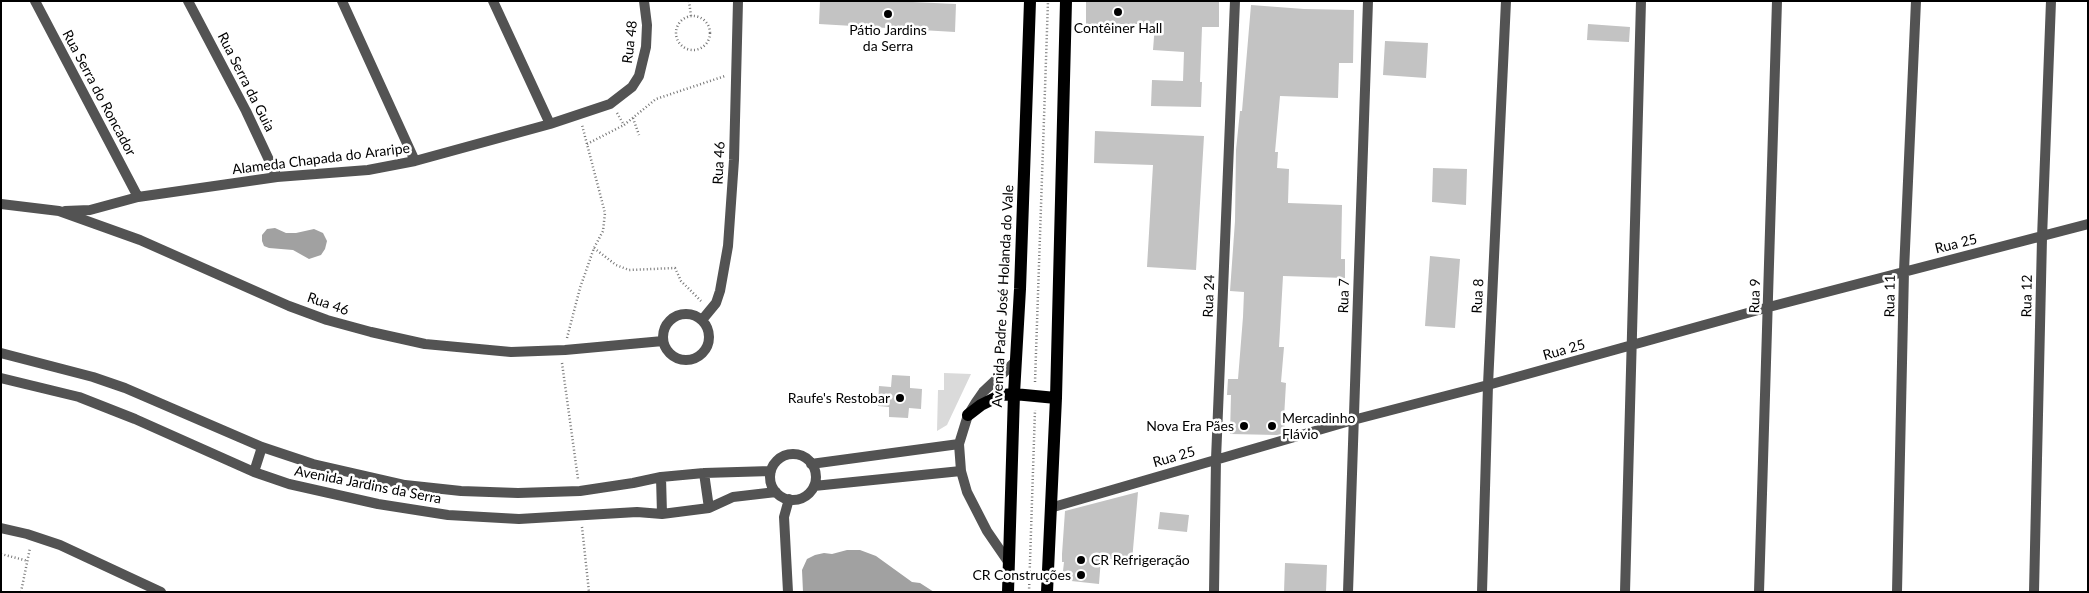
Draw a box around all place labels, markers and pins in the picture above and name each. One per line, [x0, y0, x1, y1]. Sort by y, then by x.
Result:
marker: Contêiner Hall [1112, 6, 1124, 18]
marker: Pátio Jardins da Serra [882, 8, 894, 20]
place label: Contêiner Hall [1074, 20, 1162, 36]
place label: Pátio Jardins da Serra [849, 22, 927, 54]
place label: Raufe's Restobar [788, 390, 890, 406]
marker: Raufe's Restobar [894, 392, 906, 404]
place label: Mercadinho Flávio [1282, 410, 1355, 442]
place label: Nova Era Pães [1146, 418, 1234, 434]
marker: Nova Era Pães [1238, 420, 1250, 432]
marker: Mercadinho Flávio [1266, 420, 1278, 432]
place label: CR Refrigeração [1091, 552, 1190, 568]
marker: CR Refrigeração [1075, 554, 1087, 566]
place label: CR Construções [972, 567, 1071, 583]
marker: CR Construções [1075, 569, 1087, 581]

